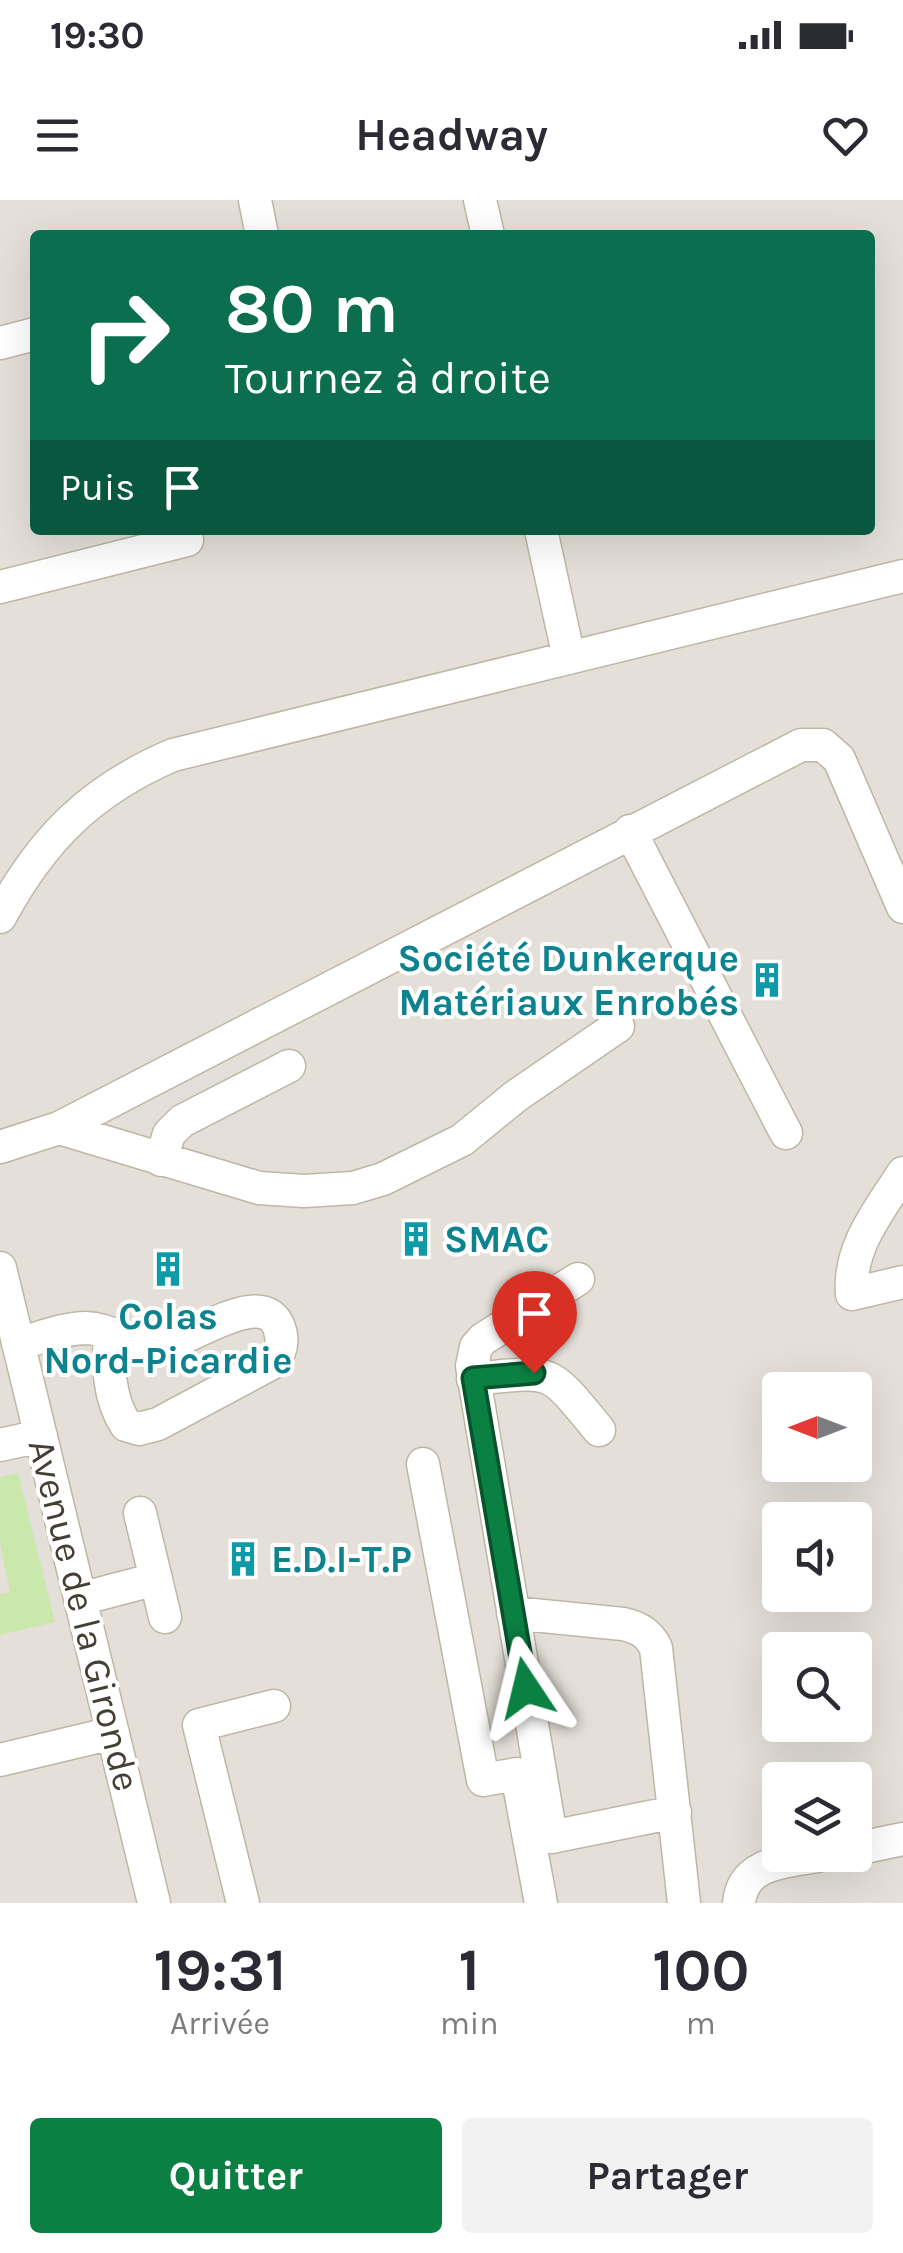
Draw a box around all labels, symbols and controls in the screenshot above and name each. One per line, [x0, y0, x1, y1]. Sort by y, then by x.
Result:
text: 19:30 [50, 13, 145, 58]
icon: menu [30, 108, 85, 163]
icon: heart [818, 108, 873, 163]
text: Headway [355, 109, 548, 161]
text: 80 m [225, 268, 399, 350]
icon: right [60, 270, 190, 400]
text: Tournez à droite [225, 352, 551, 404]
icon: arrive [155, 460, 210, 515]
text: Puis [60, 465, 135, 510]
place label: Société Dunkerque Matériaux Enrobés [398, 936, 739, 1025]
building icon: Société Dunkerque Matériaux Enrobés [748, 961, 786, 999]
place label: SMAC [444, 1217, 549, 1262]
building icon: SMAC [397, 1220, 435, 1258]
building icon: Colas Nord-Picardie [149, 1250, 187, 1288]
pin [492, 1271, 577, 1374]
icon: arrive [507, 1286, 562, 1341]
place label: Colas Nord-Picardie [44, 1294, 292, 1383]
north arrow [762, 1372, 872, 1482]
map controls [762, 1372, 872, 1872]
street label: Avenue de la Gironde [19, 1434, 149, 1796]
button: sound [762, 1502, 872, 1612]
place label: E.D.I-T.P [271, 1537, 412, 1582]
building icon: E.D.I-T.P [224, 1540, 262, 1578]
button: search [762, 1632, 872, 1742]
position arrow [474, 1636, 578, 1740]
button: layers [762, 1762, 872, 1872]
text: 19:31 [154, 1935, 286, 2005]
text: 1 [459, 1935, 480, 2005]
text: 100 [652, 1935, 749, 2005]
text: Arrivée [170, 2005, 270, 2042]
text: min [440, 2005, 499, 2042]
text: m [686, 2005, 716, 2042]
button: Quitter [30, 2118, 442, 2233]
button: Partager [462, 2118, 873, 2233]

